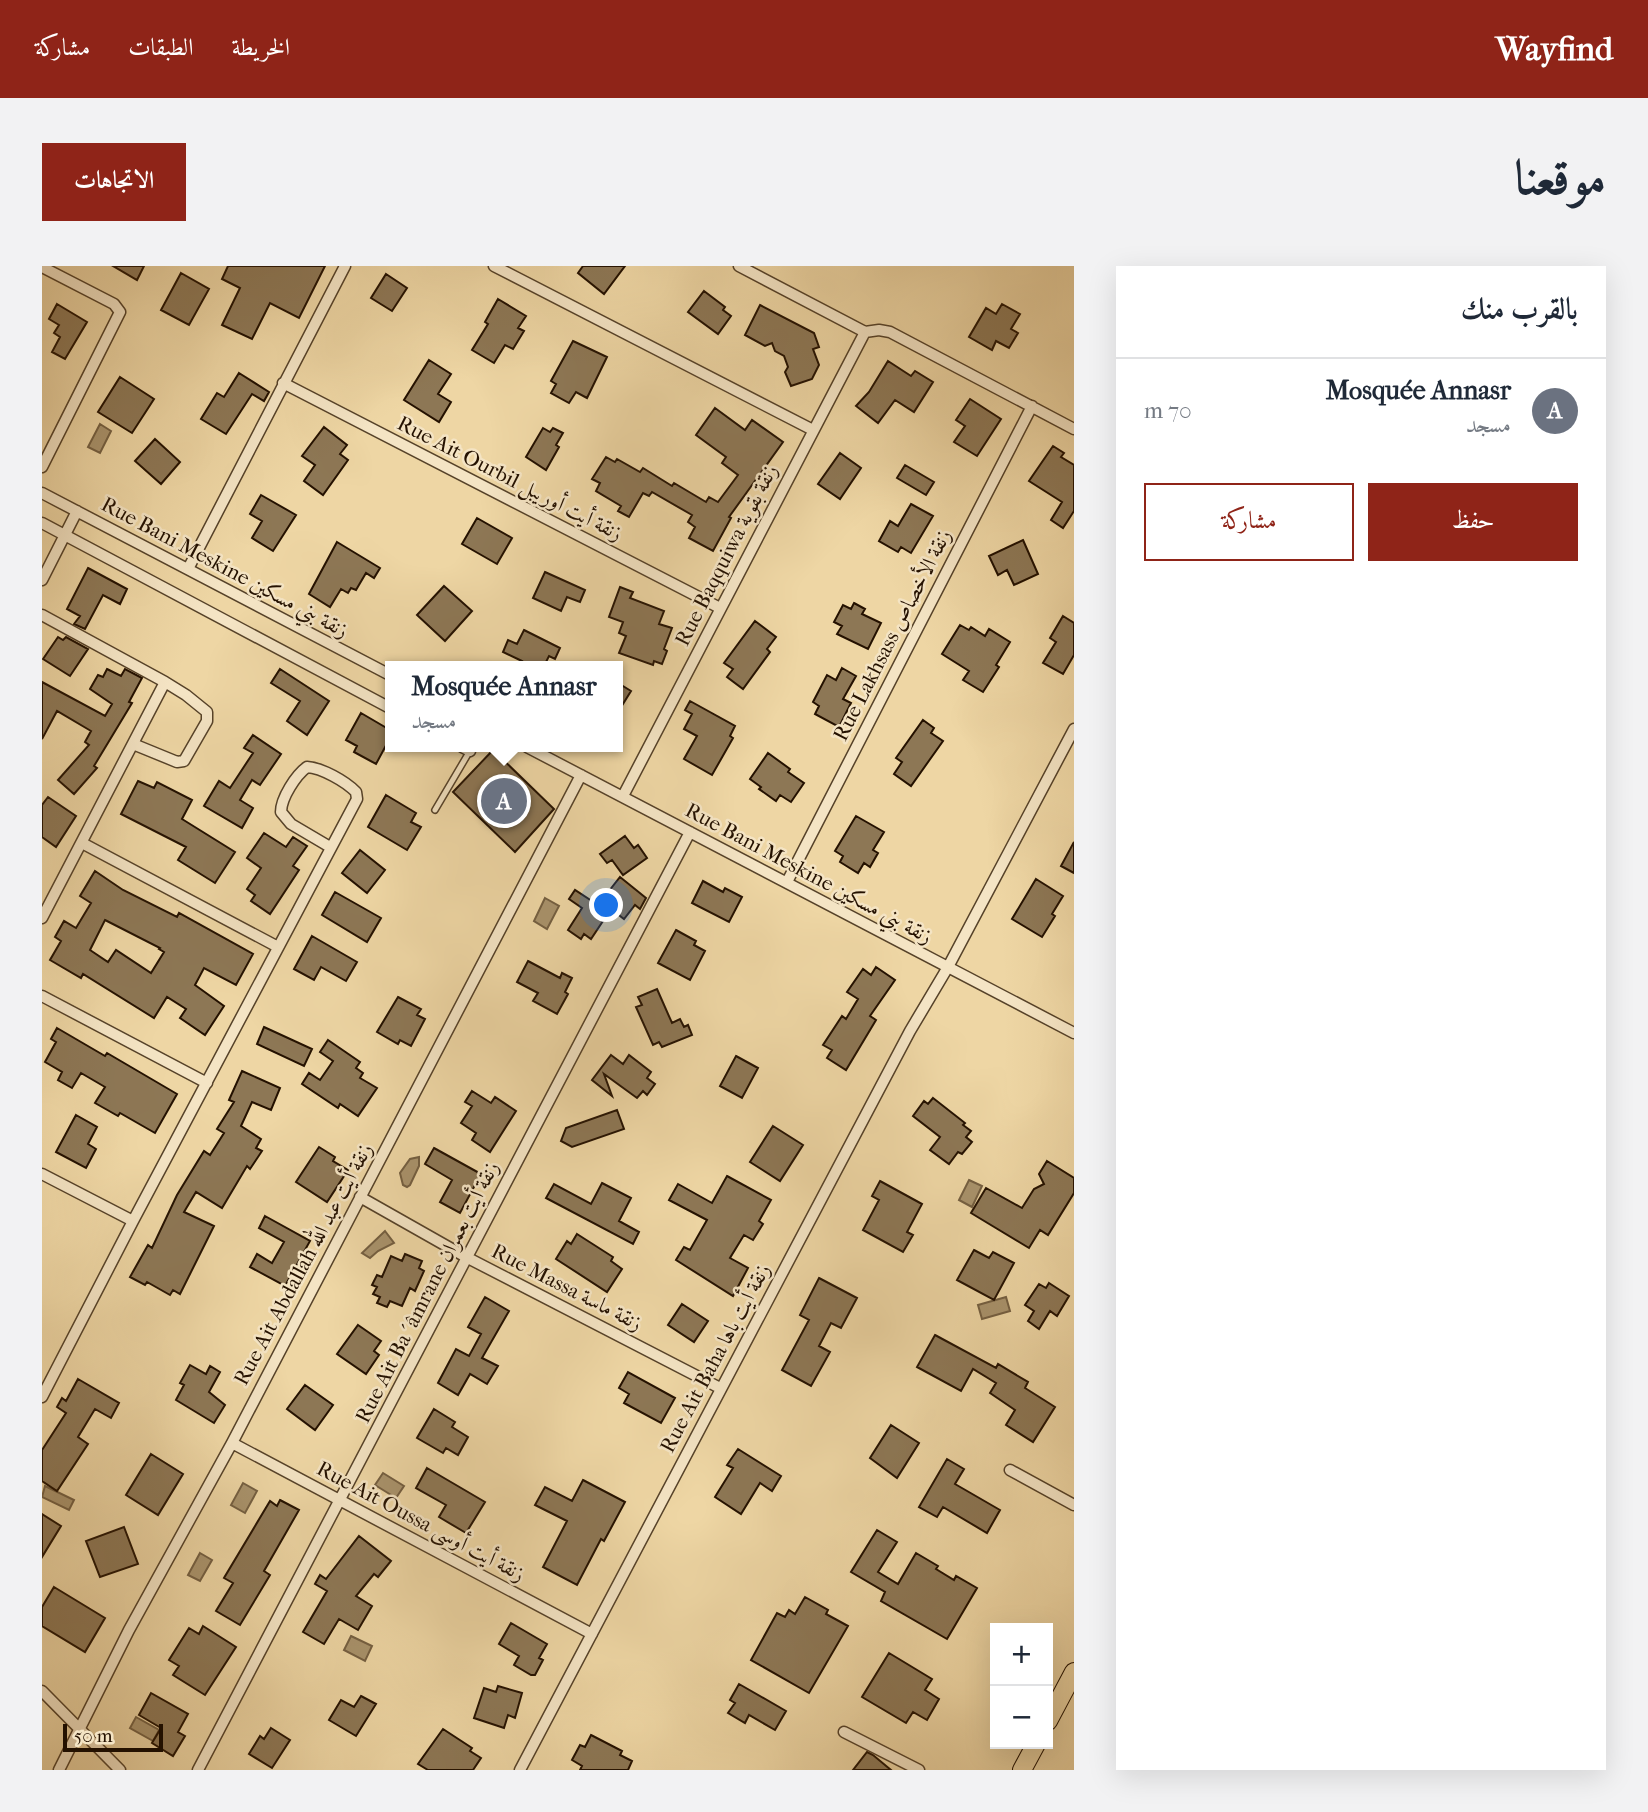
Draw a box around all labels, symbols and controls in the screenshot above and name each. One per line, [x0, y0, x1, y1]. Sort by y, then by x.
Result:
text: Wayfind [1495, 30, 1613, 69]
text: مشاركة [35, 33, 90, 61]
text: الطبقات [128, 33, 194, 61]
text: الخريطة [232, 33, 290, 61]
button: الاتجاهات [42, 143, 186, 221]
text: موقعنا [1514, 149, 1606, 207]
text: بالقرب منك [1461, 292, 1578, 327]
text: Mosquée Annasr [1326, 375, 1511, 406]
text: 70 m [1144, 397, 1192, 424]
text: A [1548, 397, 1562, 424]
street label: Rue Ait Ourbil زنقة أيت أوريبل [392, 408, 628, 548]
text: مسجد [1466, 411, 1511, 438]
street label: Rue Baqquiwa زنقة بقوية [670, 460, 783, 650]
button: مشاركة [1144, 483, 1354, 561]
button: حفظ [1368, 483, 1578, 561]
street label: Rue Bani Meskine زنقة بني مسكين [94, 492, 352, 649]
street label: Rue Lakhsass زنقة الأخصاص [826, 524, 956, 745]
popup [385, 661, 623, 752]
text: Mosquée Annasr [411, 671, 597, 702]
text: مسجد [411, 707, 456, 734]
pin: A [481, 775, 527, 827]
street label: Rue Bani Meskine زنقة بني مسكين [678, 798, 936, 955]
your location [589, 888, 623, 922]
street label: Rue Ait Abdallah زنقة أيت عبد الله [224, 1136, 378, 1390]
street label: Rue Ait Ba´âmrane زنقة أيت بعمران [348, 1156, 504, 1427]
street label: Rue Massa زنقة ماسة [488, 1239, 646, 1335]
street label: Rue Ait Baha زنقة أيت باها [652, 1258, 776, 1457]
street label: Rue Ait Oussa زنقة أيت أوسى [312, 1453, 530, 1589]
map controls [990, 1623, 1053, 1749]
button: + [990, 1623, 1053, 1686]
button: − [990, 1686, 1053, 1749]
scale bar [63, 1721, 163, 1753]
text: 50 m [74, 1725, 113, 1747]

